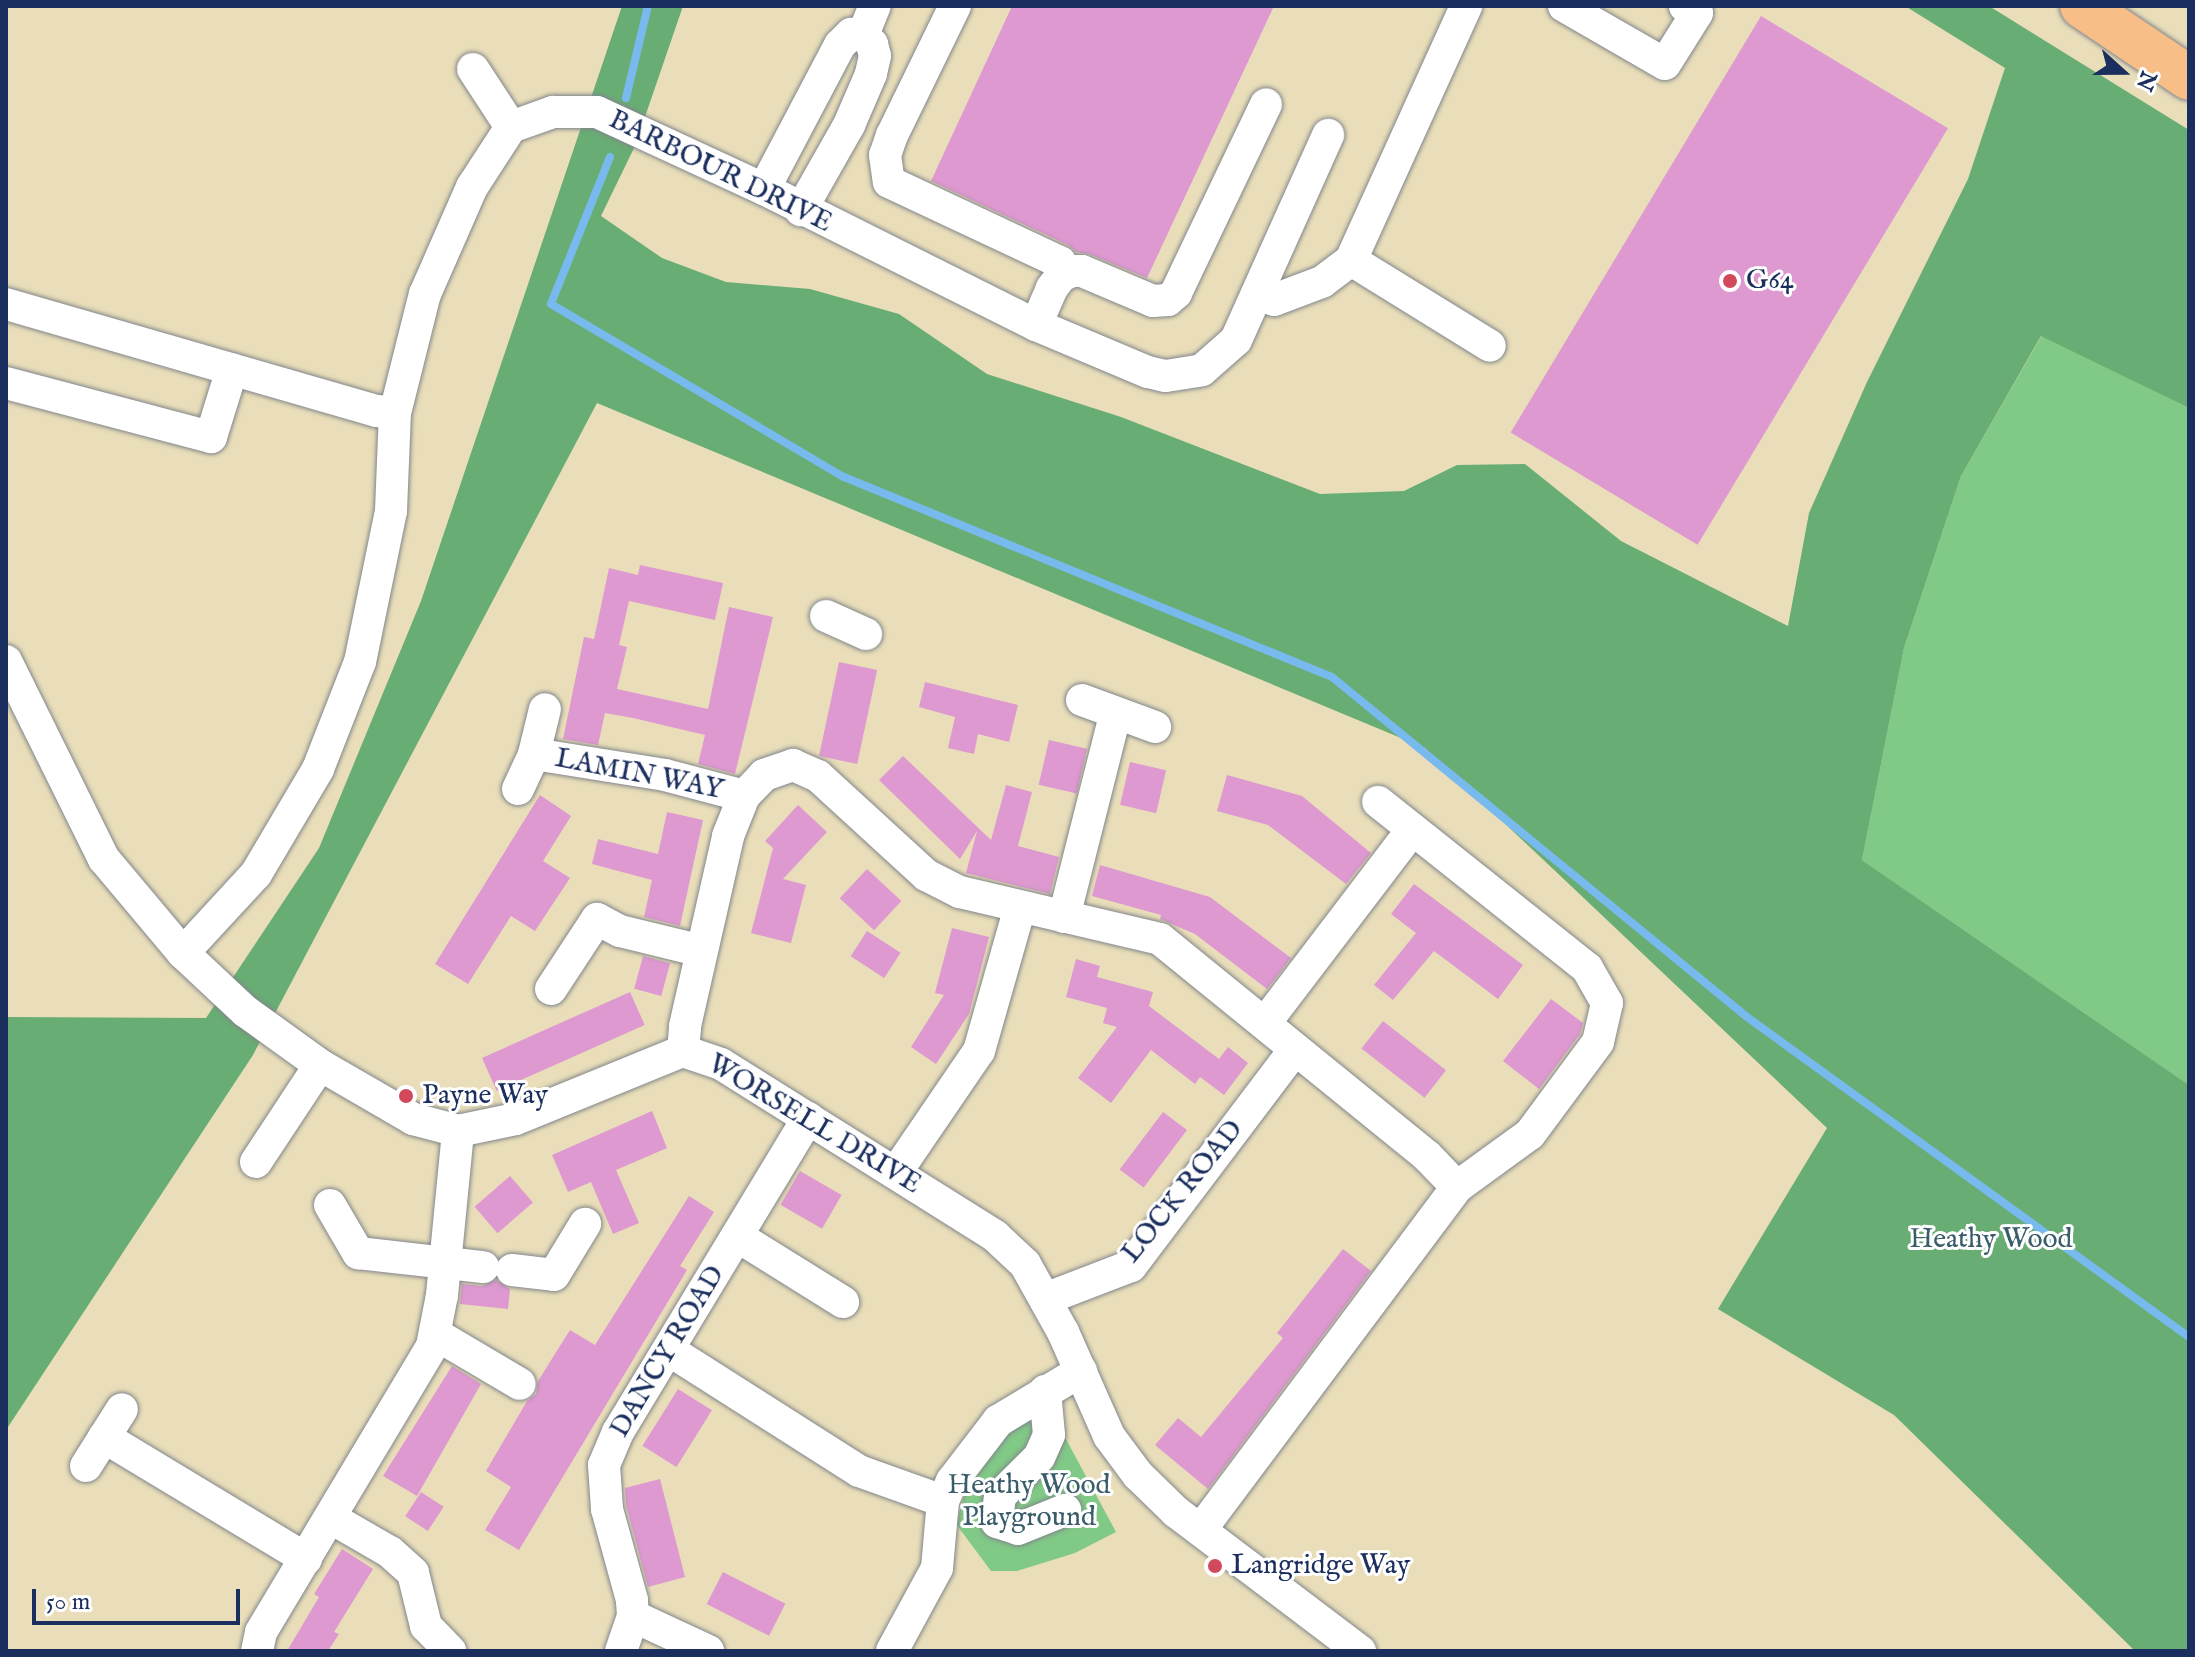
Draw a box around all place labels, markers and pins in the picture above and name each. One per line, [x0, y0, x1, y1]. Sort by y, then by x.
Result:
place label: G64 [1746, 264, 1794, 298]
marker: G64 [1721, 272, 1739, 290]
place label: Payne Way [422, 1079, 548, 1113]
marker: Payne Way [397, 1087, 415, 1105]
place label: Langridge Way [1231, 1549, 1410, 1583]
marker: Langridge Way [1206, 1557, 1224, 1575]

